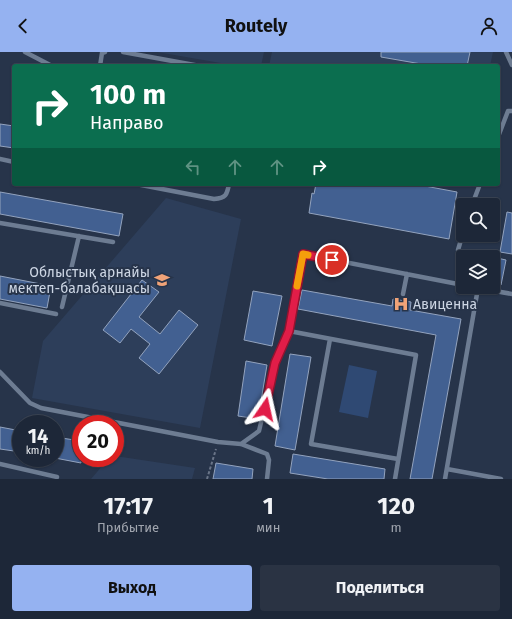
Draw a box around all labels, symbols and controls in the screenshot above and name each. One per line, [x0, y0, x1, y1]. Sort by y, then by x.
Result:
icon: back [12, 15, 34, 37]
text: Routely [225, 15, 287, 37]
icon: person [478, 15, 500, 37]
text: 100 m [90, 78, 166, 111]
icon: right [24, 80, 76, 132]
text: Направо [90, 112, 164, 134]
icon: left [182, 156, 204, 178]
icon: ahead [224, 156, 246, 178]
icon: ahead [266, 156, 288, 178]
icon: right [308, 156, 330, 178]
map controls [456, 198, 500, 294]
button: search [456, 198, 500, 242]
pin [315, 243, 349, 277]
icon: arrive [321, 249, 343, 271]
button: layers [456, 250, 500, 294]
place label: Облыстық арнайы мектеп-балабақшасы [8, 264, 150, 297]
school or university icon: Облыстық арнайы мектеп-балабақшасы [153, 271, 171, 289]
hospital icon: Авиценна [392, 295, 410, 313]
place label: Авиценна [413, 296, 477, 313]
position arrow [244, 388, 286, 430]
speed limit sign: 20 [72, 415, 124, 467]
text: 14 [28, 424, 48, 448]
text: km/h [26, 445, 50, 457]
text: 17:17 [103, 492, 153, 520]
text: 1 [263, 492, 274, 520]
text: 120 [377, 492, 415, 520]
text: Прибытие [97, 520, 159, 535]
text: мин [256, 520, 280, 535]
text: m [391, 520, 402, 535]
button: Выход [12, 565, 252, 611]
button: Поделиться [260, 565, 500, 611]

